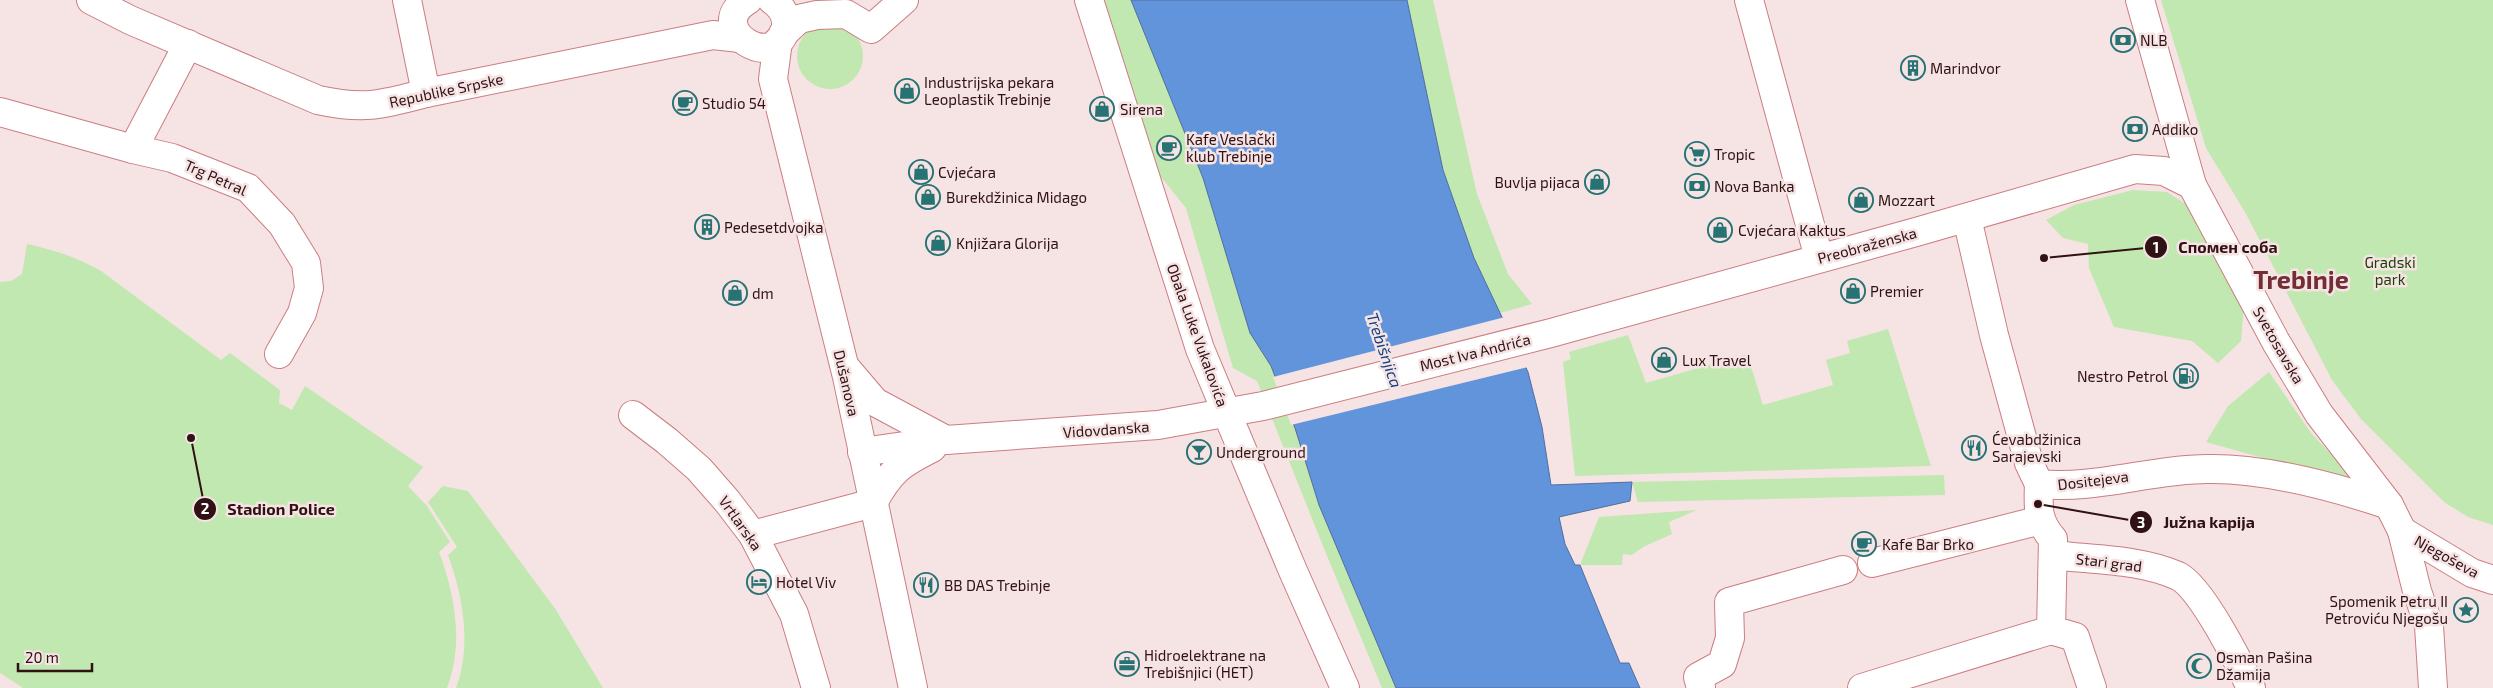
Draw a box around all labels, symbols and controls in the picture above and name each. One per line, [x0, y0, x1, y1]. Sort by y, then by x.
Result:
bank icon: NLB [2110, 27, 2136, 53]
place label: NLB [2140, 31, 2168, 49]
building icon: Marindvor [1900, 55, 1926, 81]
place label: Marindvor [1930, 59, 2001, 77]
street label: Republike Srpske [387, 69, 505, 111]
place label: Industrijska pekara Leoplastik Trebinje [924, 73, 1054, 109]
shop icon: Industrijska pekara Leoplastik Trebinje [894, 78, 920, 104]
cafe icon: Studio 54 [672, 90, 698, 116]
place label: Studio 54 [702, 94, 766, 112]
shop icon: Sirena [1089, 96, 1115, 122]
place label: Sirena [1120, 100, 1163, 118]
bank icon: Addiko [2122, 116, 2148, 142]
place label: Addiko [2152, 120, 2198, 138]
place label: Kafe Veslački klub Trebinje [1186, 130, 1275, 166]
cafe icon: Kafe Veslački klub Trebinje [1156, 135, 1182, 161]
supermarket icon: Tropic [1684, 141, 1710, 167]
place label: Tropic [1714, 145, 1755, 163]
street label: Trg Petral [182, 155, 250, 199]
shop icon: Cvjećara [908, 159, 934, 185]
place label: Cvjećara [938, 163, 996, 182]
shop icon: Buvlja pijaca [1584, 169, 1610, 195]
place label: Buvlja pijaca [1494, 173, 1580, 192]
bank icon: Nova Banka [1684, 173, 1710, 199]
place label: Nova Banka [1714, 177, 1795, 195]
shop icon: Burekdžinica Midago [915, 184, 941, 210]
shop icon: Mozzart [1848, 187, 1874, 213]
place label: Burekdžinica Midago [946, 188, 1087, 206]
place label: Mozzart [1878, 191, 1935, 209]
building icon: Pedesetdvojka [694, 214, 720, 240]
shop icon: Cvjećara Kaktus [1707, 217, 1733, 243]
place label: Pedesetdvojka [724, 218, 823, 237]
place label: Cvjećara Kaktus [1738, 221, 1846, 240]
street label: Preobraženska [1815, 223, 1919, 267]
shop icon: Knjižara Glorija [925, 230, 951, 256]
callout: Спомен соба [2143, 232, 2288, 263]
place label: Knjižara Glorija [956, 234, 1059, 253]
text: Спомен соба [2178, 237, 2278, 256]
text: 1 [2153, 238, 2159, 256]
park label: Gradski park [2364, 253, 2416, 288]
street label: Obala Luke Vukalovića [1164, 261, 1232, 409]
district label: Trebinje [2253, 264, 2349, 294]
shop icon: Premier [1840, 278, 1866, 304]
shop icon: dm [722, 280, 748, 306]
place label: Premier [1870, 282, 1924, 300]
place label: dm [752, 284, 774, 302]
street label: Svetosavska [2250, 303, 2308, 387]
water label: Trebišnjica [1362, 310, 1407, 390]
street label: Most Iva Andrića [1418, 330, 1532, 374]
shop icon: Lux Travel [1651, 347, 1677, 373]
street label: Dušanova [831, 348, 863, 418]
place label: Lux Travel [1682, 351, 1752, 369]
fuel station icon: Nestro Petrol [2173, 363, 2199, 389]
place label: Nestro Petrol [2077, 367, 2169, 385]
street label: Vidovdanska [1062, 417, 1150, 441]
place label: Ćevabdžinica Sarajevski [1992, 430, 2081, 466]
restaurant icon: Ćevabdžinica Sarajevski [1961, 435, 1987, 461]
bar icon: Underground [1186, 439, 1212, 465]
place label: Underground [1216, 443, 1306, 461]
street label: Dositejeva [2056, 467, 2130, 494]
street label: Vrtlarska [716, 492, 766, 554]
callout: Stadion Police [192, 494, 345, 525]
text: 2 [201, 499, 210, 517]
text: Stadion Police [227, 499, 335, 518]
callout: Južna kapija [2128, 507, 2265, 538]
text: Južna kapija [2163, 512, 2255, 531]
text: 3 [2137, 513, 2145, 531]
cafe icon: Kafe Bar Brko [1851, 531, 1877, 557]
street label: Njegoševa [2411, 531, 2482, 582]
place label: Kafe Bar Brko [1882, 535, 1974, 553]
street label: Stari grad [2075, 549, 2143, 575]
hotel icon: Hotel Viv [746, 569, 772, 595]
restaurant icon: BB DAS Trebinje [913, 572, 939, 598]
place label: Hotel Viv [776, 573, 836, 591]
place label: BB DAS Trebinje [944, 576, 1051, 595]
place label: Spomenik Petru II Petroviću Njegošu [2325, 592, 2448, 628]
place icon: Spomenik Petru II Petroviću Njegošu [2453, 597, 2479, 623]
scale bar [18, 640, 91, 672]
place label: Hidroelektrane na Trebišnjici (HET) [1144, 646, 1266, 682]
text: 20 m [25, 648, 59, 666]
place label: Osman Pašina Džamija [2216, 648, 2312, 684]
office icon: Hidroelektrane na Trebišnjici (HET) [1114, 651, 1140, 677]
mosque icon: Osman Pašina Džamija [2186, 653, 2212, 679]

